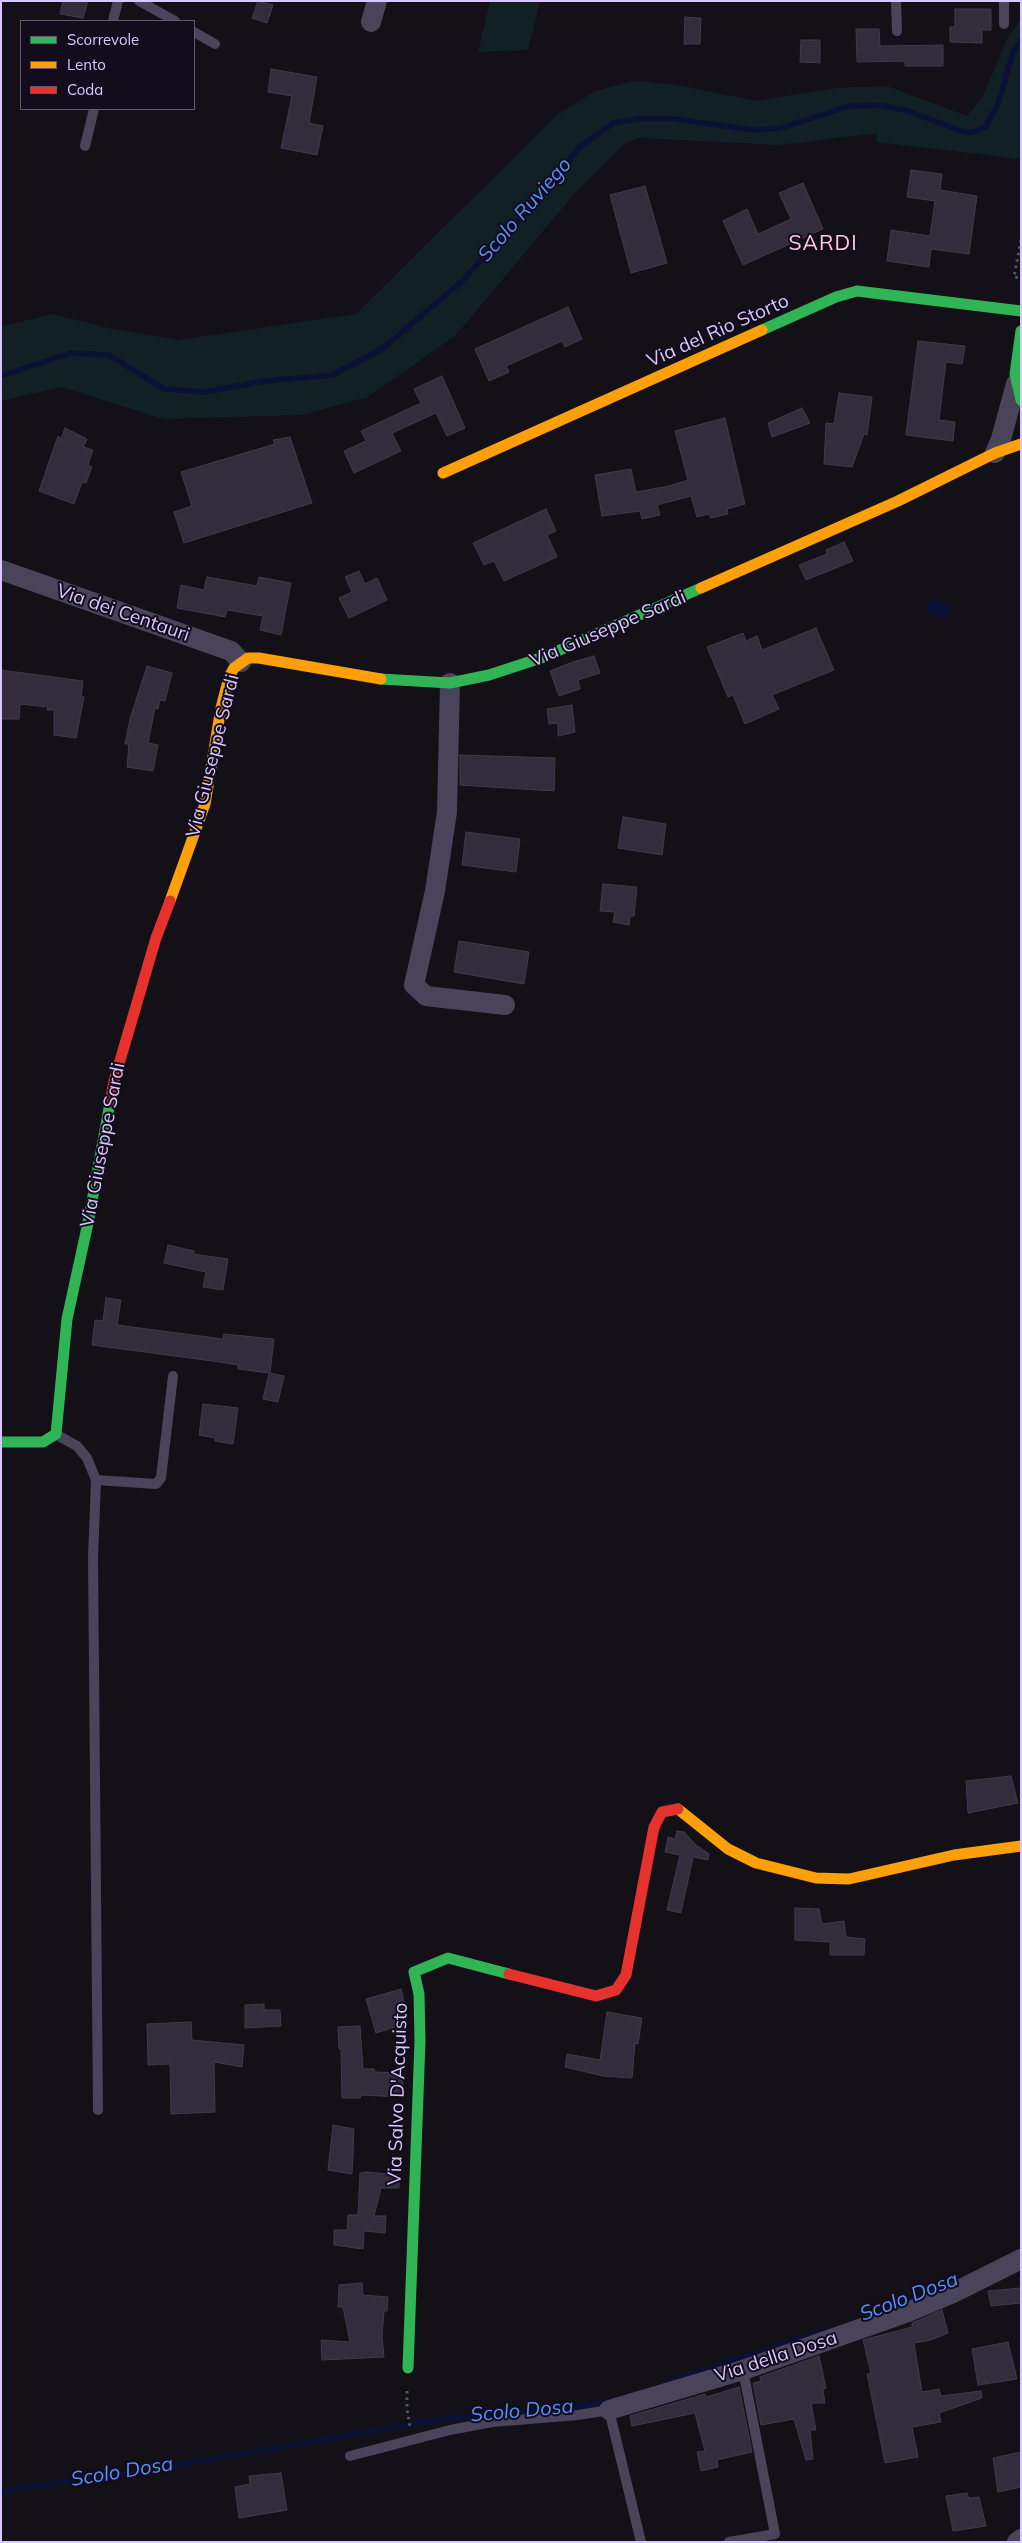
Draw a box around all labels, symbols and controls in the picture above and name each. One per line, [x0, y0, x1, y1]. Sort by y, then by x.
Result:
legend [20, 20, 195, 110]
text: Scorrevole [67, 30, 139, 49]
text: Lento [67, 55, 106, 74]
text: Coda [67, 80, 103, 99]
water label: Scolo Ruviego [473, 153, 577, 267]
district label: SARDI [788, 231, 858, 257]
street label: Via del Rio Storto [644, 290, 792, 372]
street label: Via dei Centauri [53, 579, 193, 647]
street label: Via Giuseppe Sardi [527, 586, 689, 672]
street label: Via Giuseppe Sardi [182, 672, 244, 840]
street label: Via Giuseppe Sardi [76, 1061, 130, 1229]
street label: Via Salvo D'Acquisto [383, 2002, 413, 2186]
water label: Scolo Dosa [856, 2267, 962, 2327]
street label: Via della Dosa [712, 2327, 840, 2387]
water label: Scolo Dosa [470, 2395, 574, 2427]
water label: Scolo Dosa [69, 2452, 175, 2492]

